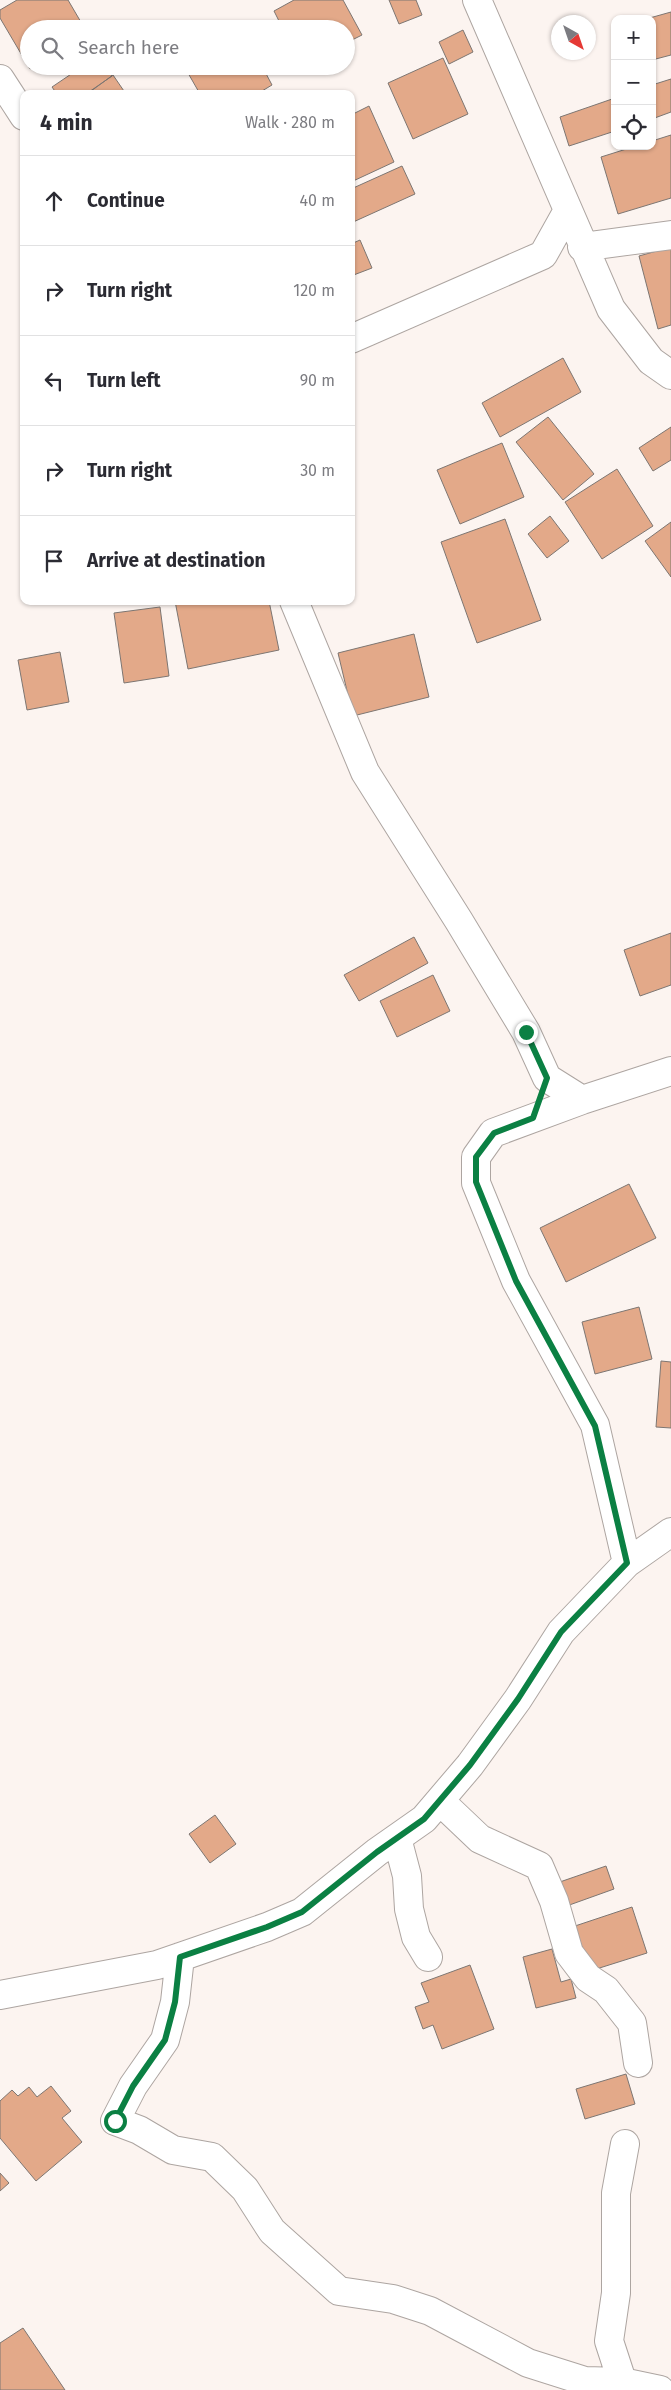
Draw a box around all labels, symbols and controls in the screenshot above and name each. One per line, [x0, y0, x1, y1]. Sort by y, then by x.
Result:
north arrow [551, 15, 596, 60]
map controls [611, 15, 656, 150]
button: + [611, 15, 656, 60]
search box [20, 20, 355, 75]
icon: search [38, 34, 66, 62]
text: Search here [78, 36, 179, 59]
button: − [611, 60, 656, 105]
button: locate [611, 105, 656, 150]
text: 4 min [40, 110, 93, 136]
text: Walk · 280 m [245, 113, 335, 132]
icon: ahead [40, 187, 68, 215]
text: Continue [87, 189, 165, 212]
text: 40 m [300, 191, 335, 210]
icon: right [40, 277, 68, 305]
text: Turn right [87, 279, 172, 302]
text: 120 m [293, 281, 335, 300]
icon: left [40, 367, 68, 395]
text: Turn left [87, 369, 161, 392]
text: 90 m [300, 371, 335, 390]
icon: right [40, 457, 68, 485]
text: Turn right [87, 459, 172, 482]
text: 30 m [300, 461, 335, 480]
icon: arrive [40, 547, 68, 575]
text: Arrive at destination [87, 549, 266, 572]
route end [515, 1021, 538, 1044]
route start [104, 2110, 127, 2133]

